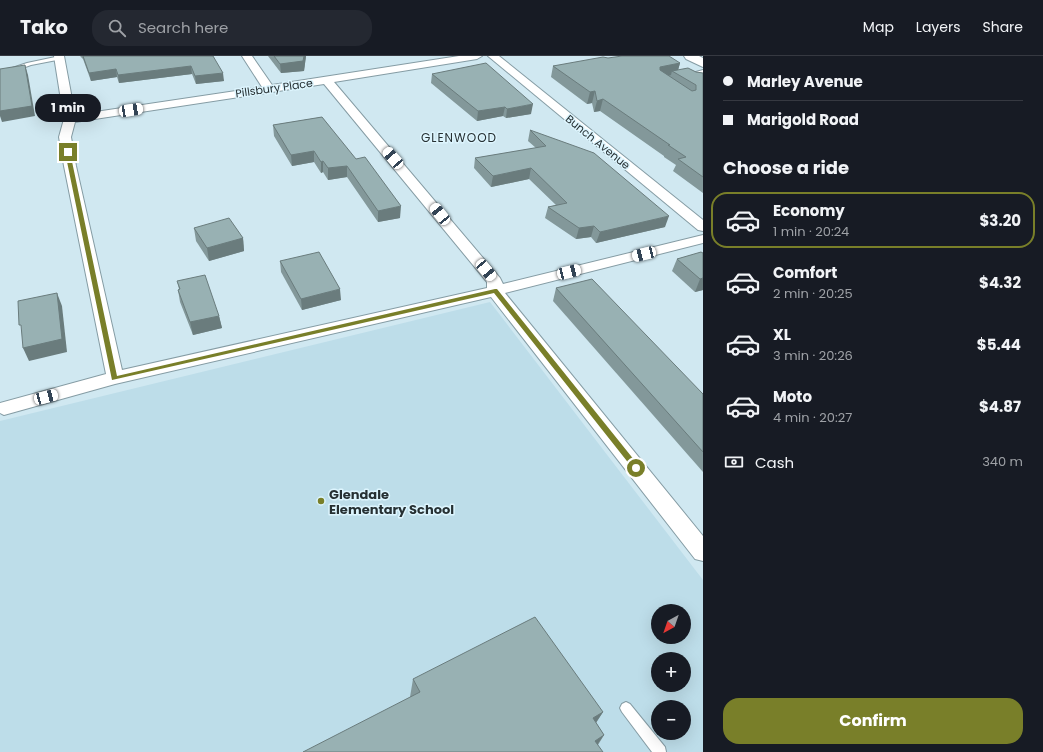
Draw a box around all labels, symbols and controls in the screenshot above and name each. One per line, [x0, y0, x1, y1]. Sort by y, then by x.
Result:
search box [92, 10, 372, 46]
text: Tako [20, 14, 68, 41]
icon: search [106, 17, 128, 39]
text: Search here [138, 17, 228, 38]
text: Map [863, 17, 894, 37]
text: Layers [916, 17, 960, 37]
text: Share [982, 17, 1023, 37]
text: Marley Avenue [747, 71, 863, 92]
street label: Pillsbury Place [234, 75, 314, 101]
callout: 1 min [35, 94, 101, 122]
text: 1 min [51, 98, 85, 117]
car [118, 102, 144, 118]
text: Marigold Road [747, 109, 859, 130]
street label: Bunch Avenue [562, 111, 634, 173]
district label: GLENWOOD [421, 129, 497, 146]
route end [59, 143, 77, 161]
car [381, 145, 405, 171]
text: Choose a ride [723, 155, 849, 180]
text: Economy [773, 200, 845, 221]
car [428, 201, 452, 227]
icon: car [725, 202, 761, 238]
text: $3.20 [979, 210, 1021, 231]
text: 1 min · 20:24 [773, 222, 849, 241]
car [631, 245, 657, 263]
car [474, 257, 498, 283]
text: Comfort [773, 262, 837, 283]
car [556, 263, 582, 281]
icon: car [725, 264, 761, 300]
text: $4.32 [979, 272, 1021, 293]
text: 2 min · 20:25 [773, 284, 853, 303]
text: XL [773, 324, 791, 345]
icon: car [725, 326, 761, 362]
text: $5.44 [977, 334, 1021, 355]
text: 3 min · 20:26 [773, 346, 853, 365]
text: Moto [773, 386, 812, 407]
car [33, 388, 59, 406]
icon: car [725, 388, 761, 424]
text: $4.87 [979, 396, 1021, 417]
text: 4 min · 20:27 [773, 408, 852, 427]
icon: cash [723, 451, 745, 473]
text: Cash [755, 452, 794, 473]
text: 340 m [982, 452, 1023, 471]
route start [627, 459, 645, 477]
place label: Glendale Elementary School [329, 485, 454, 519]
marker: Glendale Elementary School [316, 496, 326, 506]
north arrow [651, 604, 691, 644]
map controls [651, 604, 691, 740]
button: + [651, 652, 691, 692]
button: Confirm [723, 698, 1023, 744]
button: − [651, 700, 691, 740]

